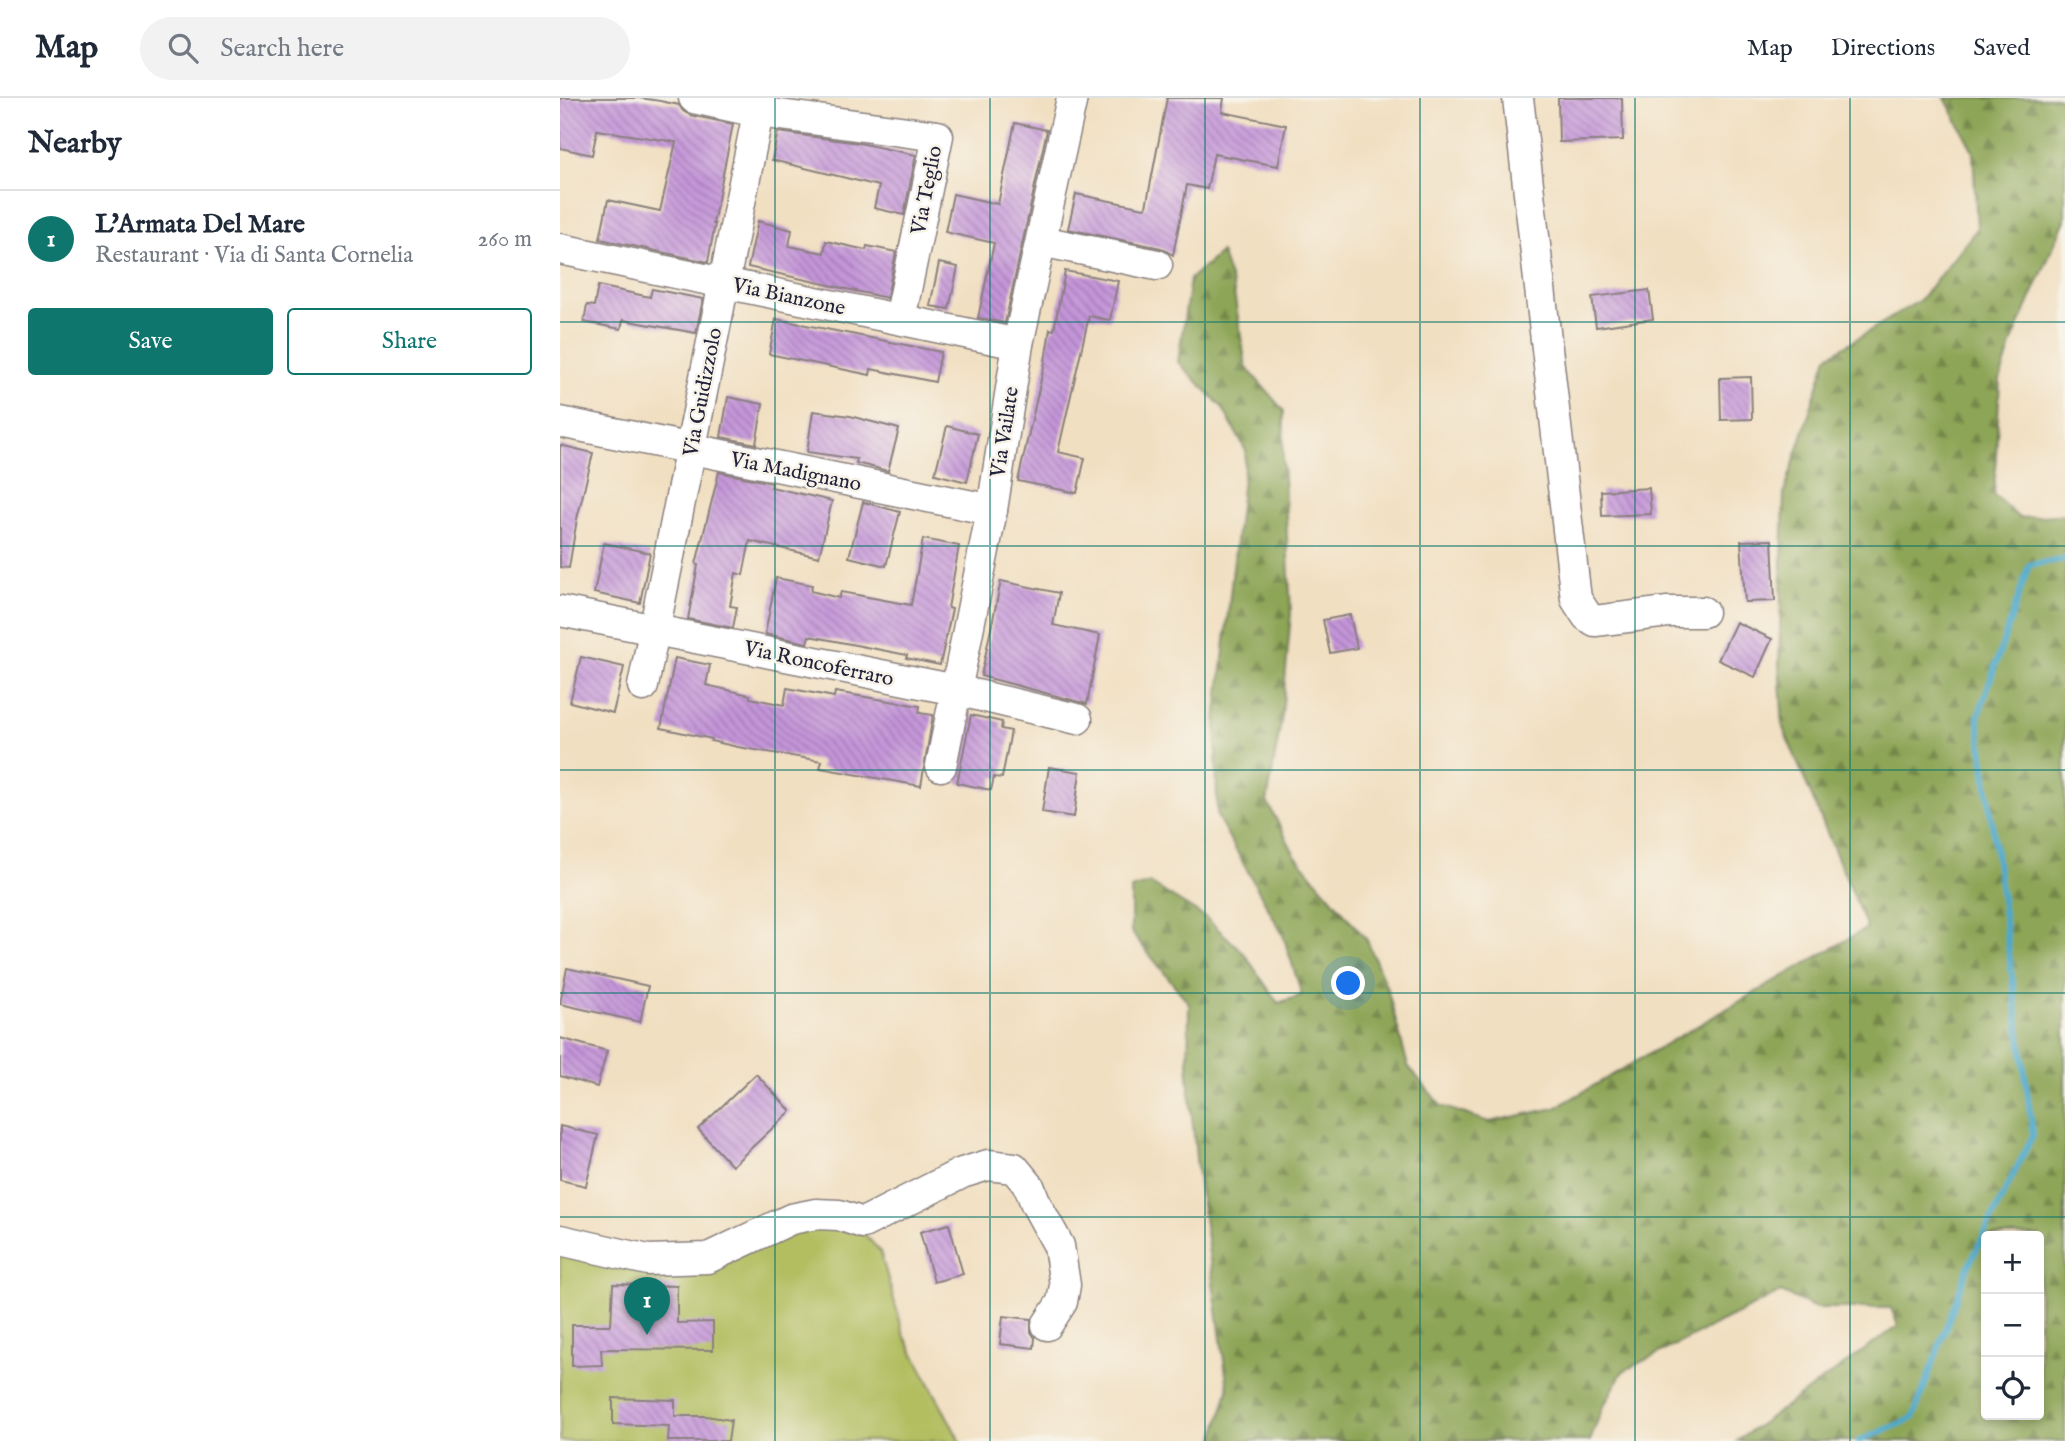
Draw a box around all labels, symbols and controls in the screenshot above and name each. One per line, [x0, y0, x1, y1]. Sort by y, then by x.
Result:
search box [140, 17, 630, 80]
text: Map [35, 27, 98, 69]
icon: search [164, 29, 202, 67]
text: Search here [220, 32, 344, 65]
text: Map [1747, 33, 1793, 64]
text: Directions [1831, 33, 1935, 64]
text: Saved [1973, 33, 2030, 64]
text: Nearby [28, 125, 121, 163]
street label: Via Teglio [905, 143, 949, 238]
text: L'Armata Del Mare [95, 208, 305, 241]
text: 1 [47, 225, 55, 254]
text: 260 m [477, 225, 532, 254]
text: Restaurant · Via di Santa Cornelia [95, 241, 413, 270]
street label: Via Bianzone [729, 272, 848, 323]
button: Save [28, 308, 273, 375]
button: Share [287, 308, 532, 375]
street label: Via Guidizzolo [678, 326, 729, 460]
street label: Via Vailate [985, 384, 1026, 481]
street label: Via Madignano [727, 446, 863, 498]
street label: Via Roncoferraro [740, 635, 896, 694]
your location [1331, 966, 1365, 1000]
map controls [1981, 1231, 2044, 1420]
button: + [1981, 1231, 2044, 1294]
pin: 1 [624, 1277, 670, 1335]
button: − [1981, 1294, 2044, 1357]
button: locate [1981, 1357, 2044, 1420]

